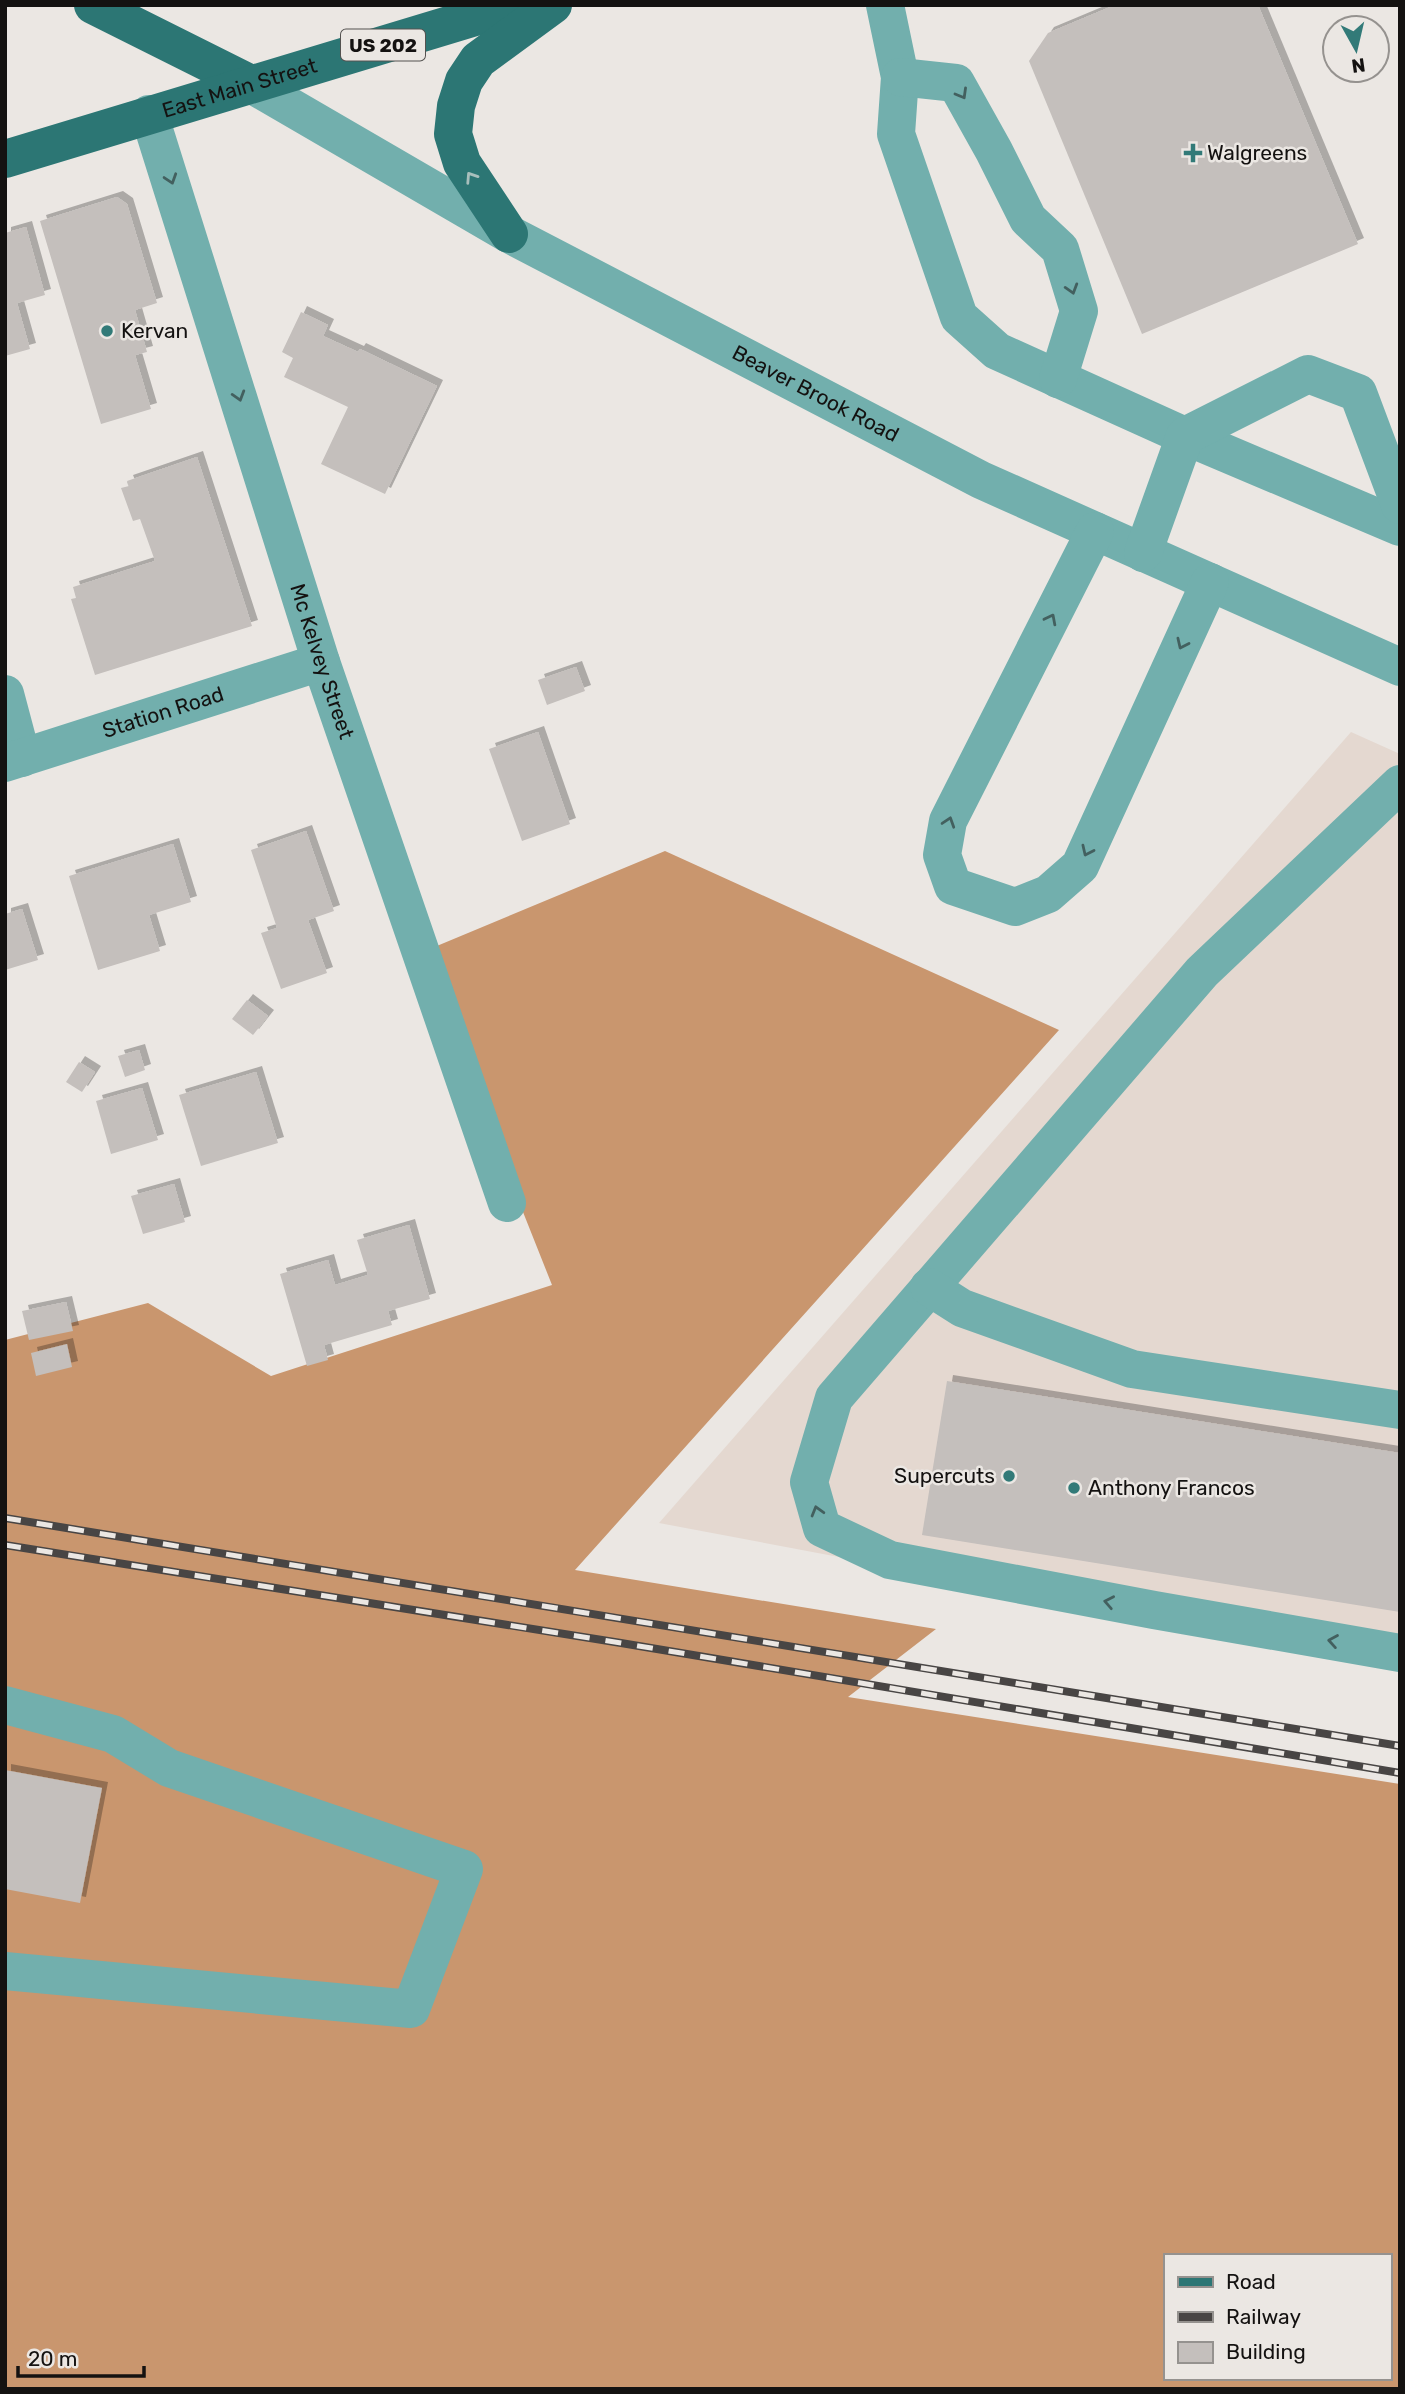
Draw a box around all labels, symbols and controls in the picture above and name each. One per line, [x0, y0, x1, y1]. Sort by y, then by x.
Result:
north arrow [1321, 14, 1391, 84]
road number: US 202 [341, 30, 425, 60]
street label: East Main Street [159, 53, 320, 123]
text: N [1350, 53, 1367, 78]
one-way arrow [954, 87, 967, 99]
place label: Walgreens [1207, 140, 1307, 165]
marker: Walgreens [1185, 145, 1201, 161]
one-way arrow [467, 172, 479, 185]
one-way arrow [162, 173, 177, 185]
one-way arrow [1064, 283, 1079, 295]
place label: Kervan [121, 318, 188, 343]
marker: Kervan [99, 323, 115, 339]
street label: Beaver Brook Road [728, 340, 903, 447]
one-way arrow [231, 389, 245, 402]
street label: Mc Kelvey Street [285, 581, 359, 742]
one-way arrow [1043, 614, 1056, 626]
one-way arrow [1176, 637, 1190, 649]
street label: Station Road [99, 681, 227, 743]
one-way arrow [941, 816, 956, 828]
one-way arrow [1081, 844, 1095, 856]
place label: Supercuts [894, 1463, 995, 1488]
marker: Supercuts [1001, 1468, 1017, 1484]
place label: Anthony Francos [1088, 1475, 1255, 1500]
marker: Anthony Francos [1066, 1480, 1082, 1496]
one-way arrow [811, 1505, 825, 1517]
one-way arrow [1103, 1595, 1115, 1610]
one-way arrow [1327, 1635, 1339, 1650]
legend [1164, 2254, 1391, 2380]
text: Road [1226, 2269, 1276, 2294]
text: Railway [1226, 2304, 1301, 2329]
scale bar [18, 2334, 144, 2378]
text: Building [1226, 2339, 1306, 2364]
text: 20 m [28, 2346, 77, 2371]

